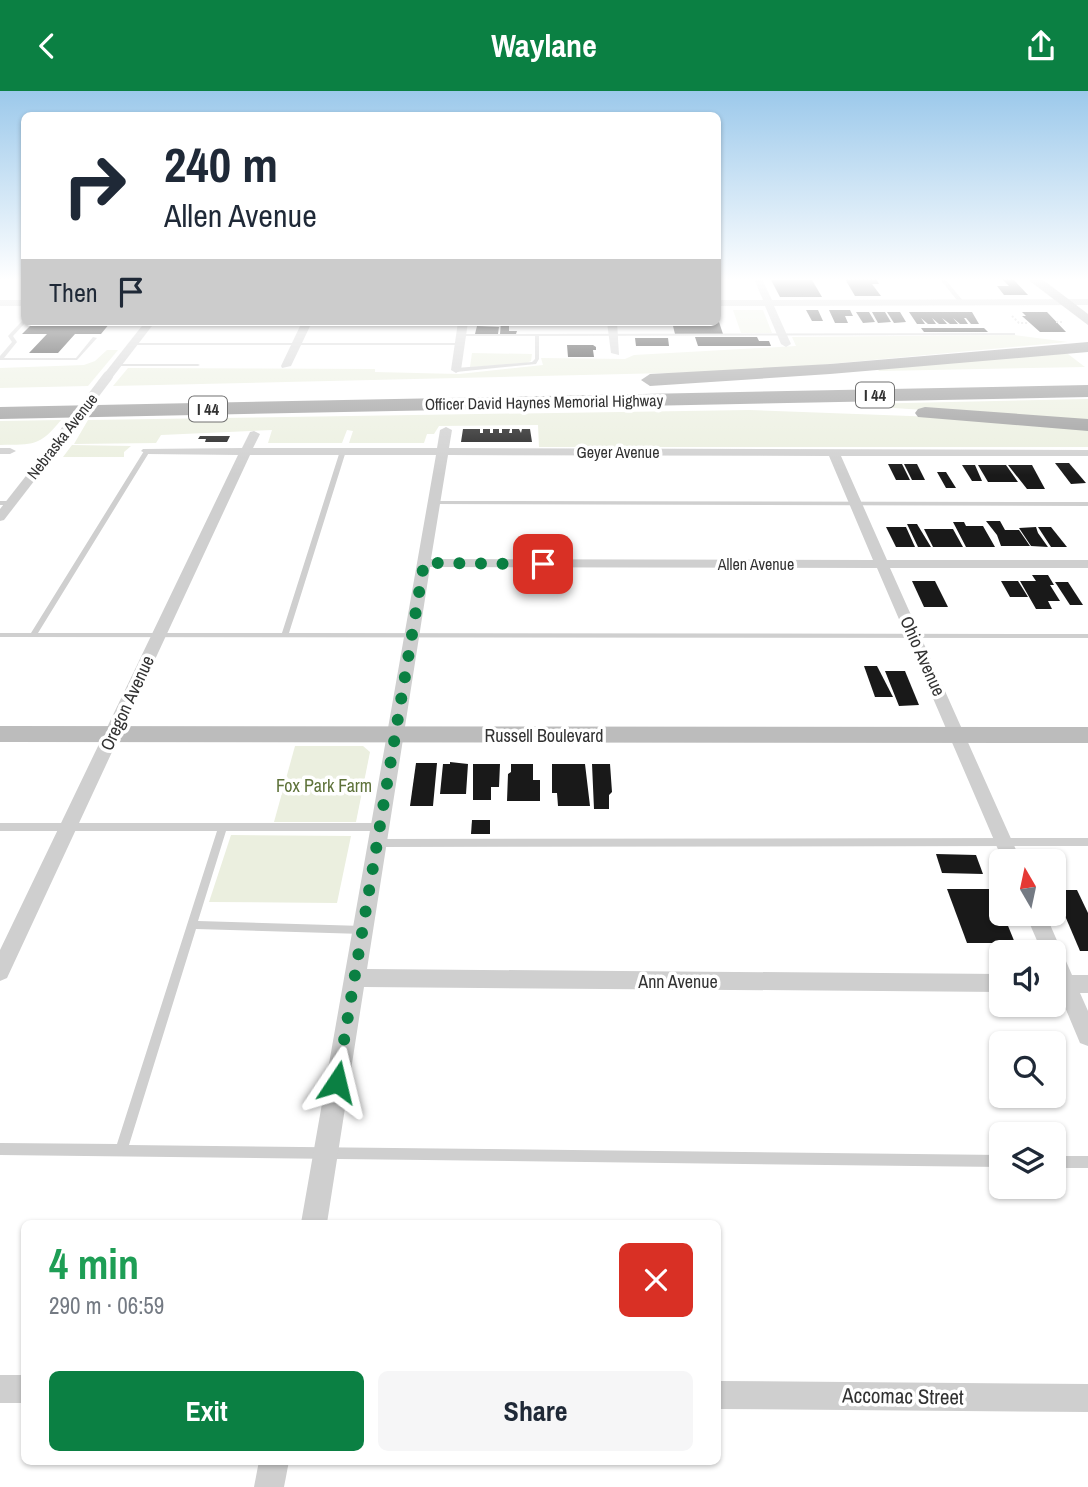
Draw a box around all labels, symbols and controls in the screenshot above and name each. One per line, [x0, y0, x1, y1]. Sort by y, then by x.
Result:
text: Waylane [491, 24, 597, 67]
icon: back [28, 27, 66, 65]
icon: share [1022, 27, 1060, 65]
text: 240 m [164, 131, 278, 197]
icon: right [49, 140, 140, 231]
text: Allen Avenue [164, 194, 317, 237]
icon: arrive [112, 273, 150, 311]
text: Then [49, 275, 98, 310]
road number: I 44 [856, 383, 894, 407]
street label: Nebraska Avenue [22, 389, 102, 483]
street label: Officer David Haynes Memorial Highway [425, 389, 664, 415]
road number: I 44 [189, 397, 227, 421]
street label: Geyer Avenue [577, 441, 659, 463]
pin [513, 534, 573, 594]
icon: arrive [524, 545, 562, 583]
street label: Allen Avenue [717, 553, 794, 575]
street label: Ohio Avenue [894, 612, 952, 700]
street label: Oregon Avenue [94, 651, 160, 755]
street label: Russell Boulevard [485, 723, 603, 748]
park label: Fox Park Farm [276, 773, 372, 798]
north arrow [989, 849, 1066, 926]
map controls [989, 849, 1066, 1199]
button: sound [989, 940, 1066, 1017]
street label: Ann Avenue [637, 969, 718, 994]
button: search [989, 1031, 1066, 1108]
position arrow [300, 1045, 374, 1119]
button: layers [989, 1122, 1066, 1199]
text: 4 min [49, 1236, 139, 1292]
button: close [619, 1243, 693, 1317]
text: 290 m · 06:59 [49, 1290, 164, 1321]
button: Exit [49, 1371, 364, 1451]
button: Share [378, 1371, 693, 1451]
street label: Accomac Street [841, 1380, 964, 1412]

